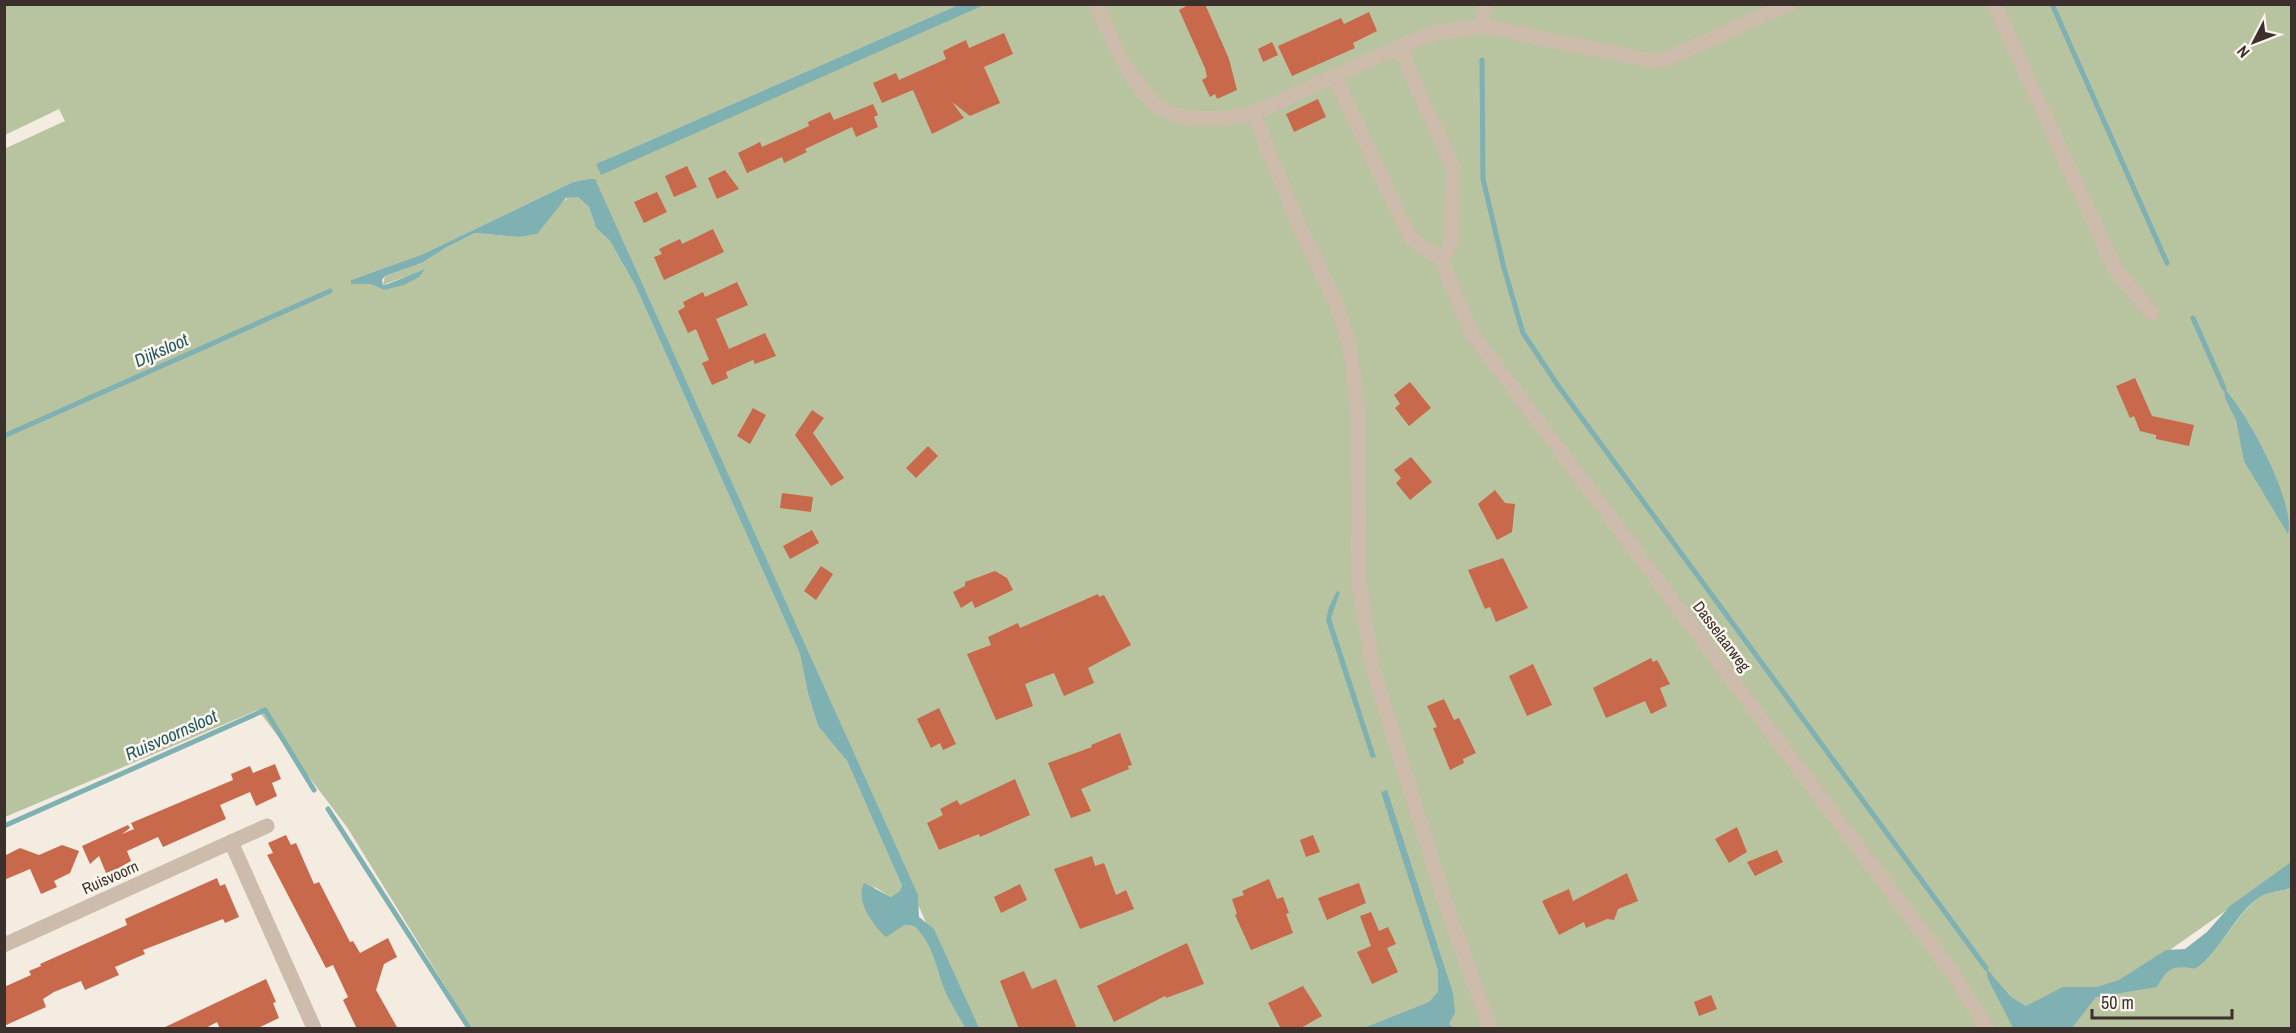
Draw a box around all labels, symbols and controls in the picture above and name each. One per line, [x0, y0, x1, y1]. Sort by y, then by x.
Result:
north arrow [2224, 12, 2284, 72]
text: N [2232, 41, 2254, 63]
water label: Dijksloot [130, 327, 193, 373]
street label: Dasselaarweg [1688, 596, 1756, 676]
water label: Ruisvoornsloot [121, 703, 222, 766]
street label: Ruisvoorn [78, 855, 142, 899]
scale bar [2092, 982, 2232, 1020]
text: 50 m [2101, 990, 2134, 1015]

